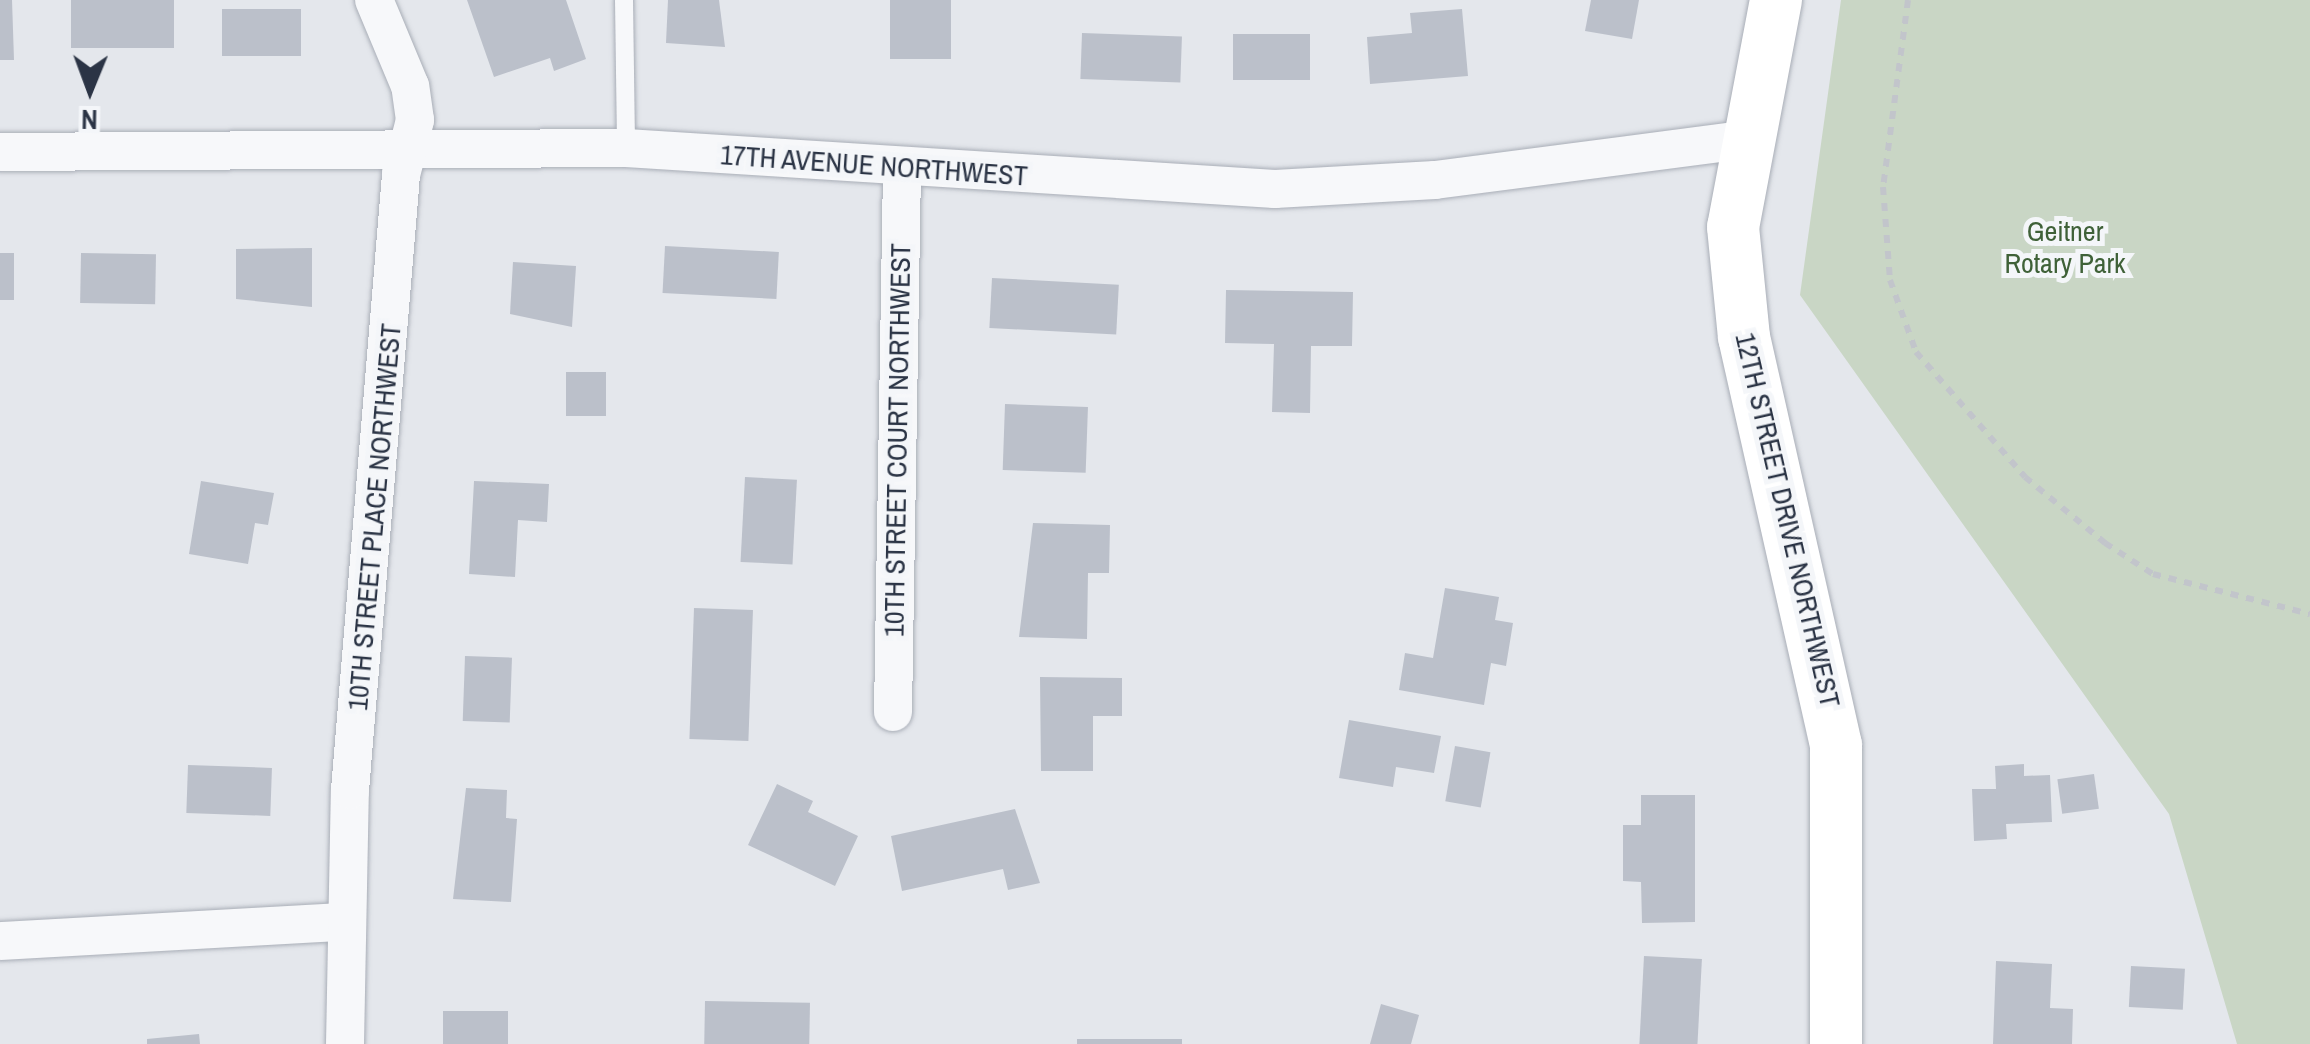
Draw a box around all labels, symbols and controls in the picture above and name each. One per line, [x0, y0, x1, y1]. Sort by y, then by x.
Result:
north arrow [40, 40, 140, 140]
text: N [81, 101, 98, 139]
street label: 17TH AVENUE NORTHWEST [719, 137, 1029, 193]
park label: Geitner Rotary Park [2004, 214, 2126, 280]
street label: 10TH STREET COURT NORTHWEST [877, 242, 917, 638]
street label: 10TH STREET PLACE NORTHWEST [340, 322, 408, 712]
street label: 12TH STREET DRIVE NORTHWEST [1728, 329, 1848, 711]

